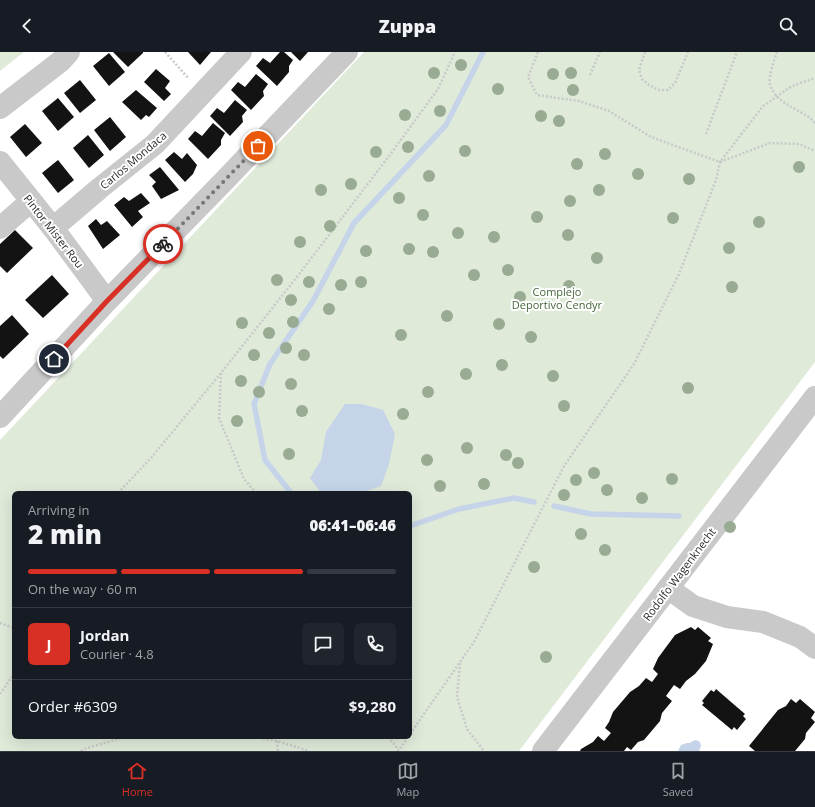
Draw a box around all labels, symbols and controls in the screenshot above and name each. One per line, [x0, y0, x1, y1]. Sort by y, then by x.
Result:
text: Zuppa [379, 14, 436, 38]
icon: back [16, 15, 38, 37]
icon: search [777, 15, 799, 37]
street label: Carlos Mondaca [97, 128, 169, 192]
pin [241, 129, 275, 163]
icon: bag [247, 135, 269, 157]
street label: Pintor Mister Rou [21, 191, 87, 271]
courier [143, 224, 183, 264]
icon: bike [152, 233, 174, 255]
park label: Complejo Deportivo Cendyr [512, 284, 603, 312]
pin [37, 342, 71, 376]
icon: home [43, 348, 65, 370]
text: Arriving in [28, 501, 90, 519]
text: 06:41–06:46 [310, 515, 396, 535]
text: 2 min [28, 516, 102, 552]
street label: Rodolfo Wagenknecht [639, 524, 719, 623]
text: On the way · 60 m [28, 580, 137, 598]
button: chat [302, 623, 344, 665]
button: phone [354, 623, 396, 665]
text: Jordan [80, 625, 129, 645]
text: J [47, 634, 51, 654]
text: Courier · 4.8 [80, 645, 154, 663]
text: Order #6309 [28, 696, 117, 716]
text: $9,280 [349, 696, 396, 716]
tab: Home [122, 760, 153, 799]
tab: Map [396, 760, 419, 799]
tab: Saved [663, 760, 693, 799]

